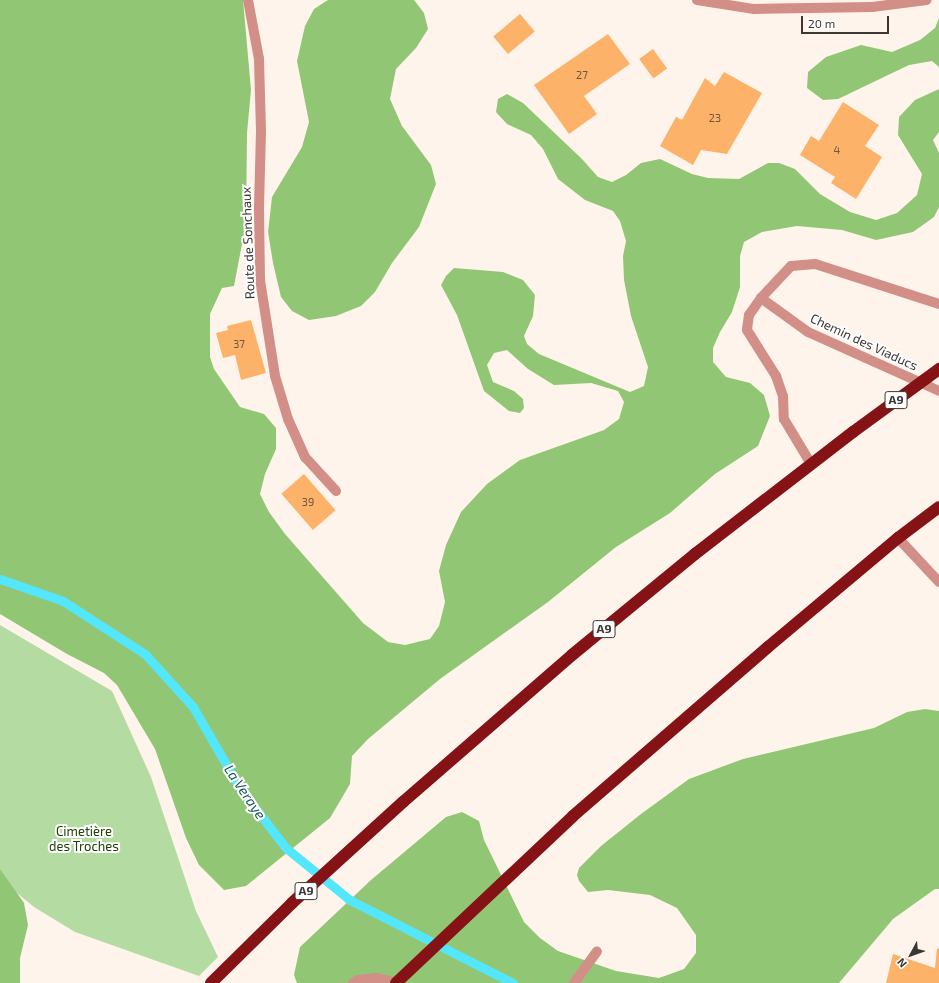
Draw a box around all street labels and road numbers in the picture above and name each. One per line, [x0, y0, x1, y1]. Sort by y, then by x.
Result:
street label: Route de Sonchaux [238, 187, 258, 299]
street label: Chemin des Viaducs [808, 310, 920, 374]
road number: A9 [884, 390, 908, 410]
road number: A9 [592, 619, 616, 639]
road number: A9 [294, 881, 318, 901]

